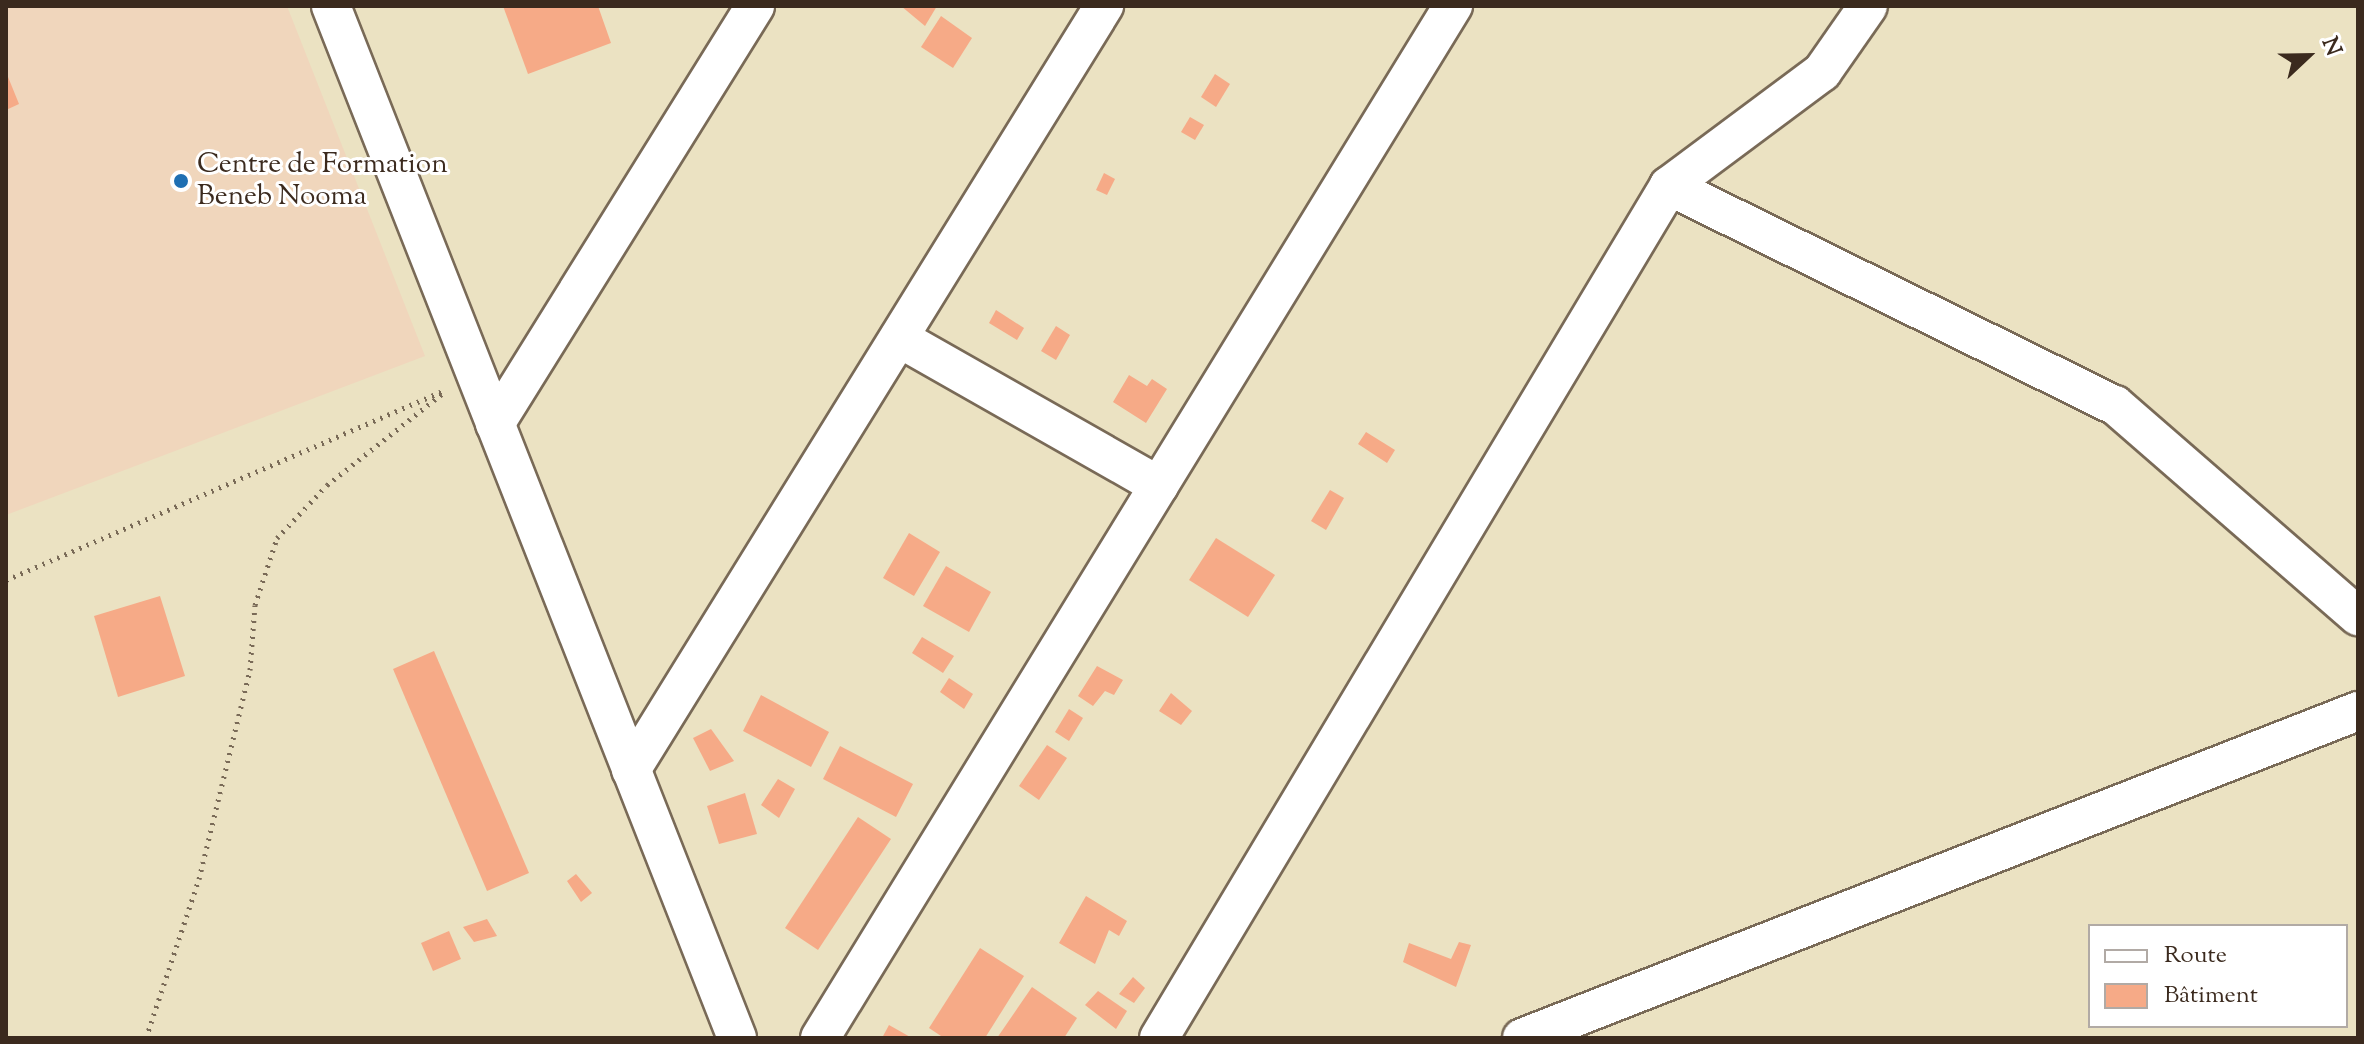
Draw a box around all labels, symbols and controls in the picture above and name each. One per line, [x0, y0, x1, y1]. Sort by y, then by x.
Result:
north arrow [2268, 16, 2348, 96]
text: N [2312, 33, 2348, 61]
place label: Centre de Formation Beneb Nooma [197, 148, 448, 214]
marker: Centre de Formation Beneb Nooma [172, 172, 190, 190]
legend [2088, 924, 2348, 1028]
text: Route [2164, 939, 2227, 973]
text: Bâtiment [2164, 979, 2258, 1013]

